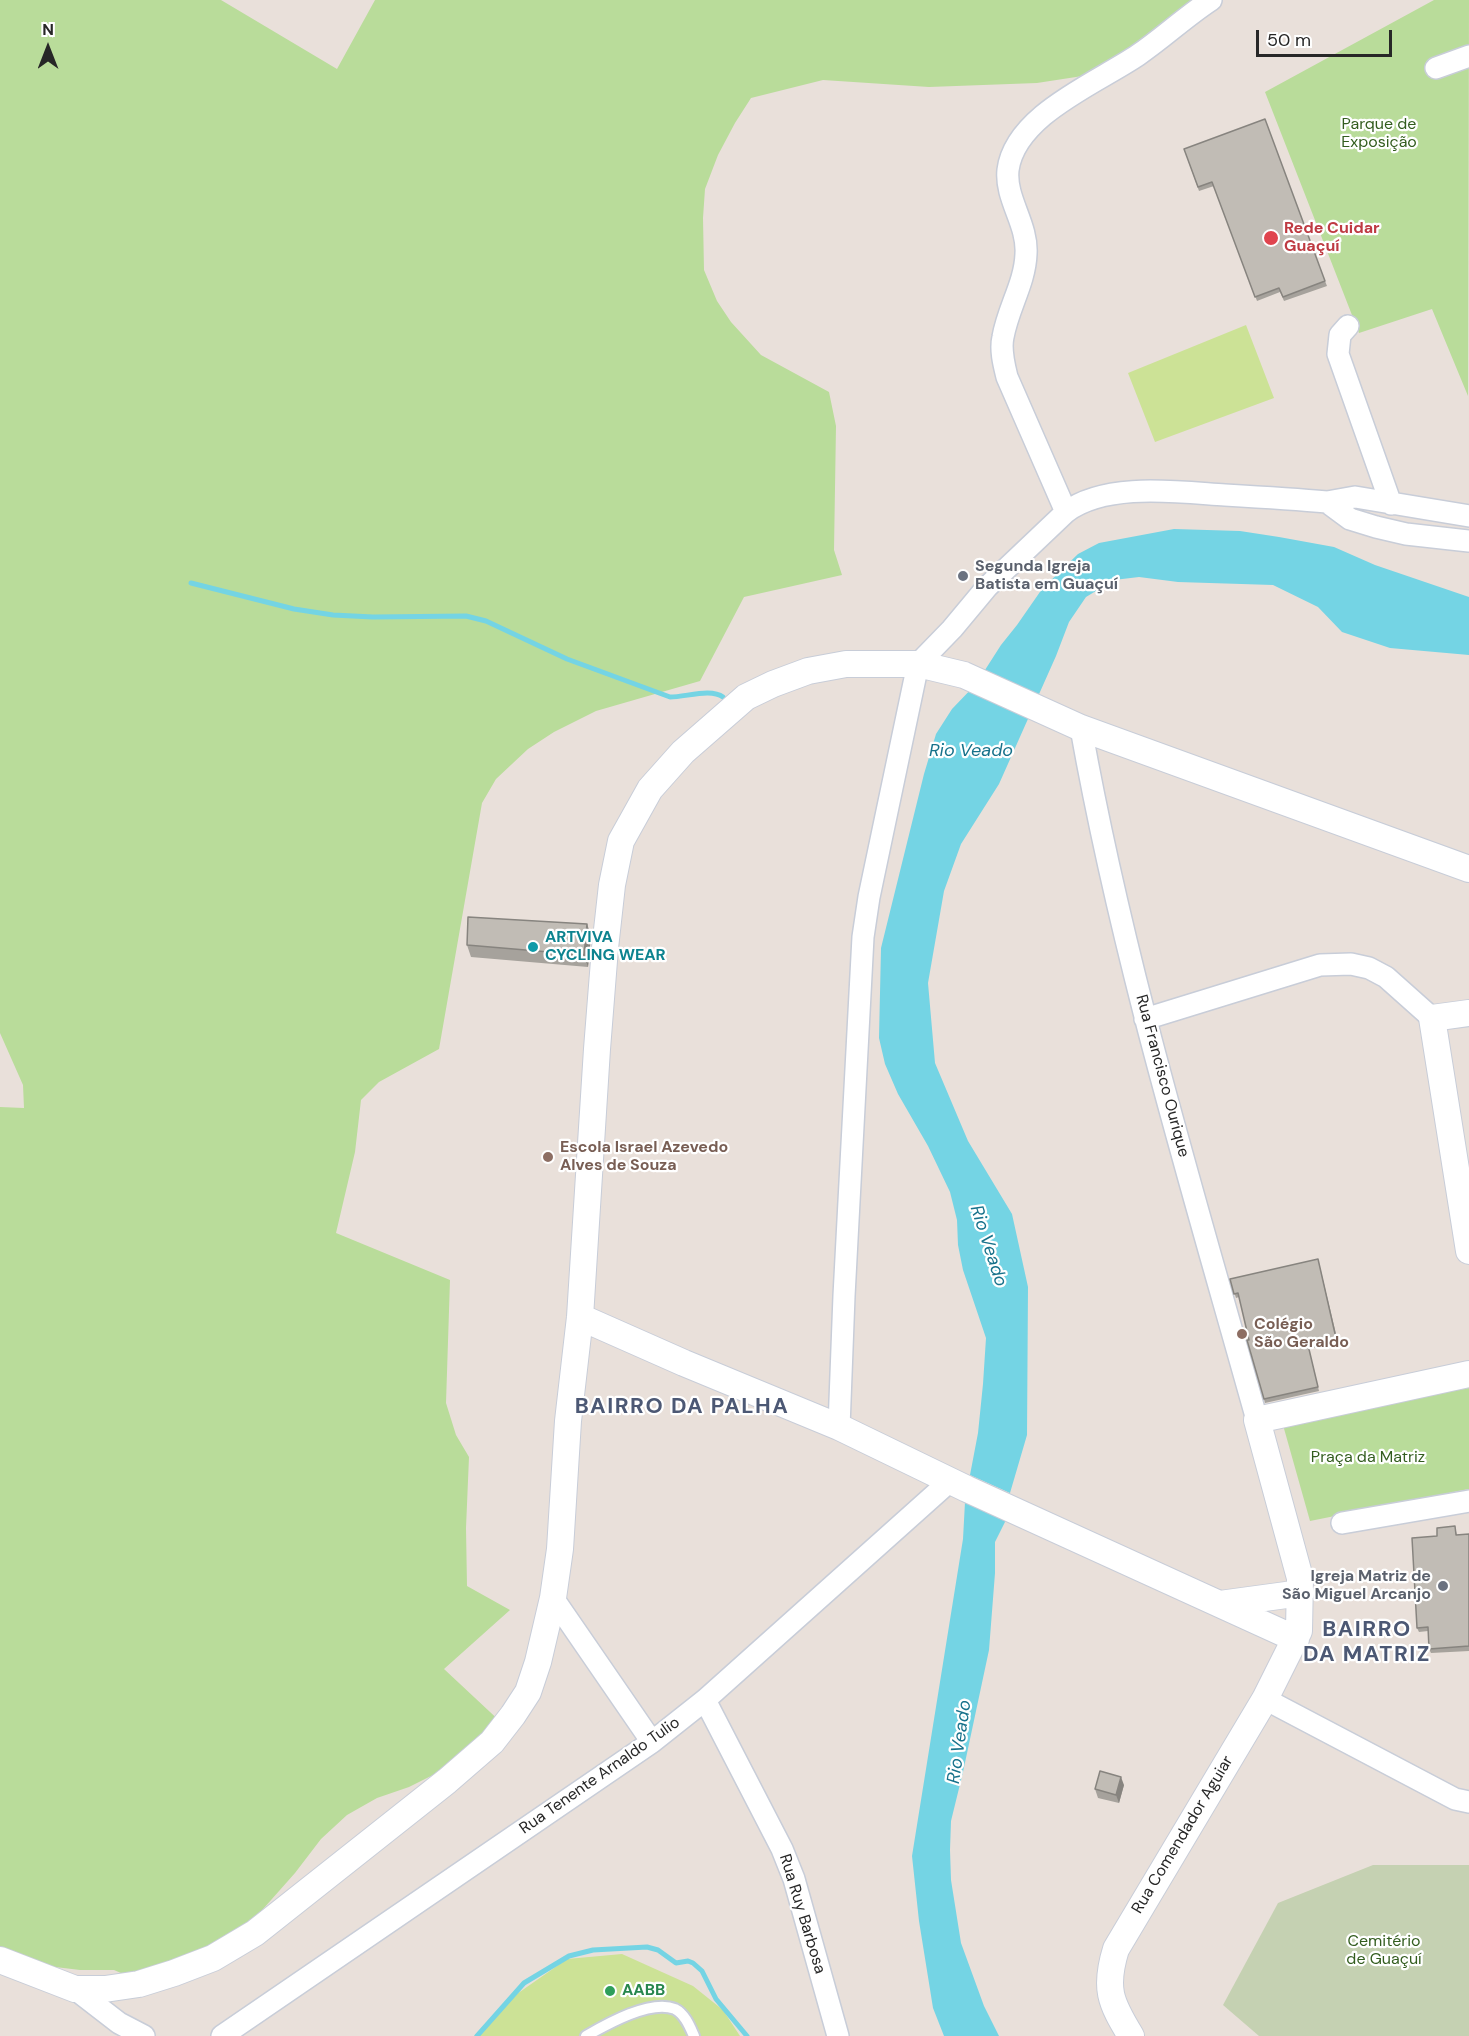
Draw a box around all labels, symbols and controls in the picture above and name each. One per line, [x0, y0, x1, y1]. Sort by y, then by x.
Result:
north arrow [18, 18, 78, 78]
scale bar [1259, 18, 1396, 56]
text: N [42, 19, 54, 40]
text: 50 m [1267, 28, 1311, 52]
park label: Parque de Exposição [1341, 115, 1417, 153]
place label: Rede Cuidar Guaçuí [1284, 219, 1380, 257]
marker: Rede Cuidar Guaçuí [1262, 229, 1280, 247]
place label: Segunda Igreja Batista em Guaçuí [975, 557, 1118, 595]
marker: Segunda Igreja Batista em Guaçuí [956, 569, 970, 583]
water label: Rio Veado [929, 740, 1013, 762]
place label: ARTVIVA CYCLING WEAR [545, 928, 666, 966]
marker: ARTVIVA CYCLING WEAR [526, 940, 540, 954]
street label: Rua Francisco Ourique [1131, 993, 1193, 1159]
place label: Escola Israel Azevedo Alves de Souza [560, 1138, 728, 1176]
marker: Escola Israel Azevedo Alves de Souza [541, 1150, 555, 1164]
water label: Rio Veado [965, 1203, 1011, 1289]
place label: Colégio São Geraldo [1254, 1315, 1349, 1353]
marker: Colégio São Geraldo [1235, 1327, 1249, 1341]
district label: BAIRRO DA PALHA [575, 1394, 789, 1420]
park label: Praça da Matriz [1311, 1448, 1425, 1468]
place label: Igreja Matriz de São Miguel Arcanjo [1282, 1567, 1431, 1605]
marker: Igreja Matriz de São Miguel Arcanjo [1436, 1579, 1450, 1593]
district label: BAIRRO DA MATRIZ [1303, 1617, 1431, 1669]
water label: Rio Veado [943, 1699, 977, 1785]
street label: Rua Tenente Arnaldo Tulio [516, 1713, 684, 1839]
street label: Rua Comendador Aguiar [1128, 1753, 1238, 1917]
street label: Rua Ruy Barbosa [775, 1852, 829, 1976]
park label: Cemitério de Guaçuí [1346, 1932, 1422, 1970]
place label: AABB [622, 1981, 665, 2001]
marker: AABB [603, 1984, 617, 1998]

